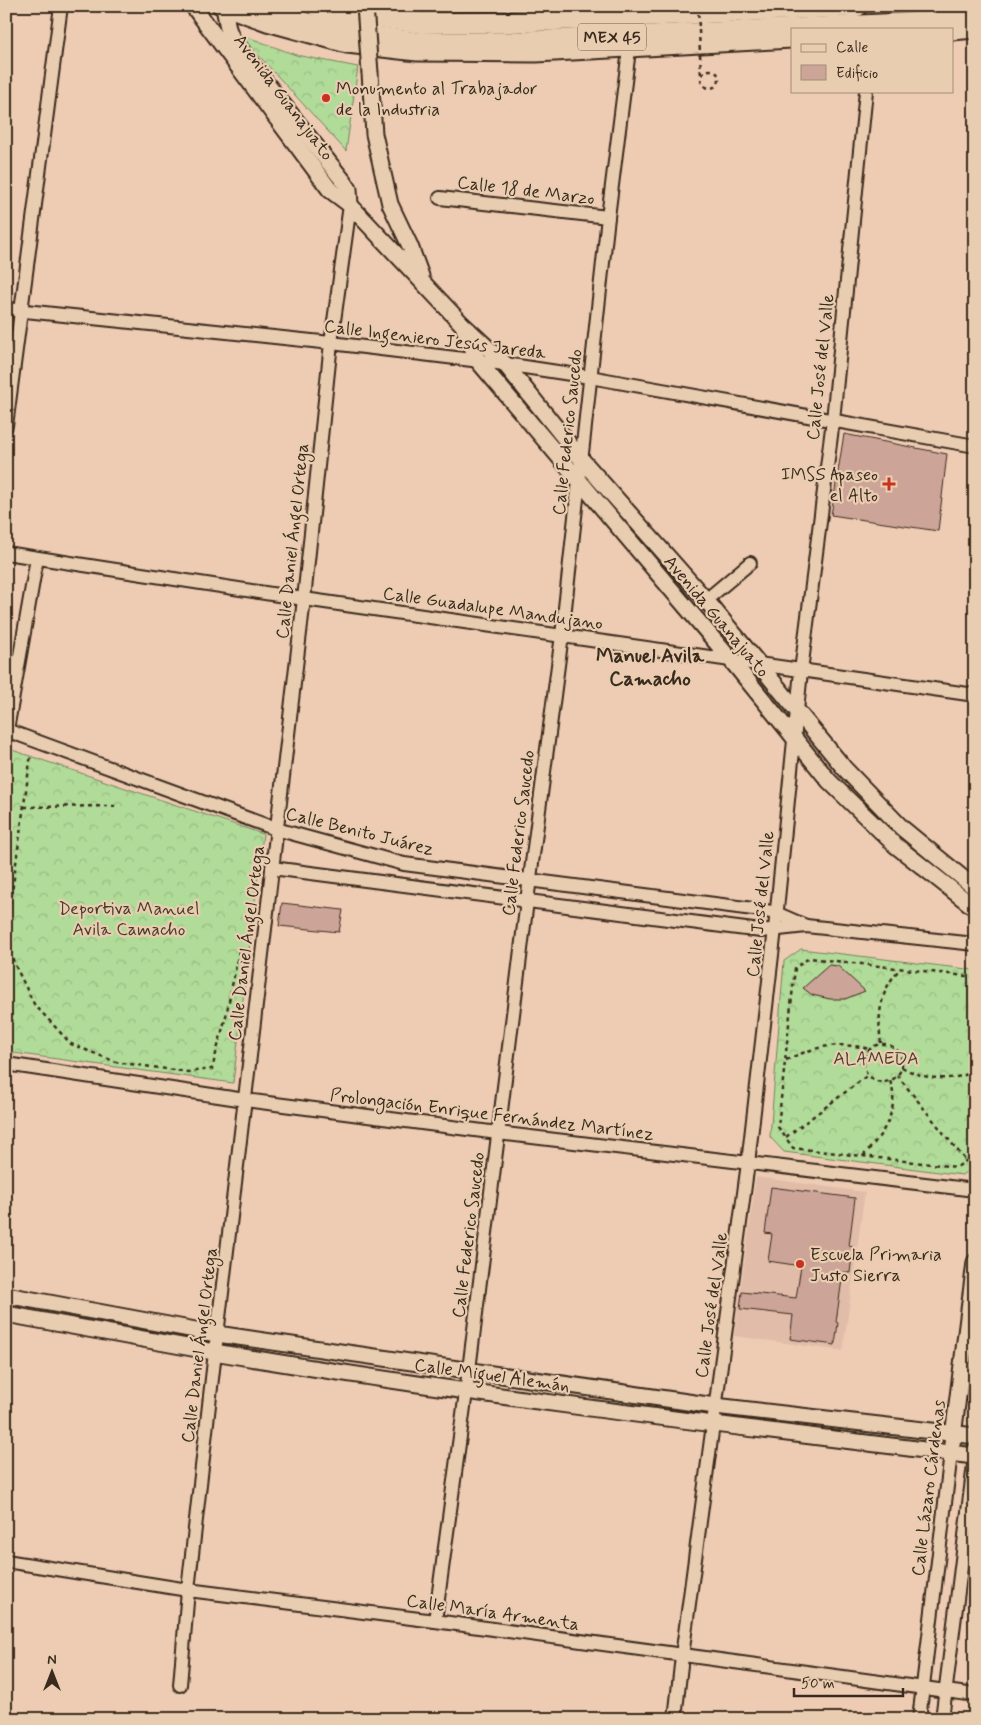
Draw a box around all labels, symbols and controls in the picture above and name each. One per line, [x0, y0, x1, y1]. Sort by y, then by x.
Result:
road number: MEX 45 [578, 24, 646, 51]
legend [791, 28, 954, 92]
street label: Avenida Guanajuato [228, 29, 339, 166]
text: Calle [836, 38, 868, 58]
text: Edificio [836, 64, 878, 84]
place label: Monumento al Trabajador de la Industria [336, 77, 538, 122]
marker: Monumento al Trabajador de la Industria [320, 92, 332, 104]
street label: Calle 18 de Marzo [456, 171, 596, 211]
street label: Calle José del Valle [801, 293, 841, 442]
street label: Calle Ingeniero Jesús Jareda [322, 314, 547, 368]
street label: Calle Federico Saucedo [547, 348, 589, 516]
street label: Calle Daniel Ángel Ortega [271, 442, 317, 640]
place label: IMSS Apaseo el Alto [781, 463, 878, 508]
marker: IMSS Apaseo el Alto [882, 477, 896, 491]
street label: Avenida Guanajuato [658, 550, 774, 683]
street label: Calle Guadalupe Mandujano [381, 582, 604, 636]
district label: Manuel Avila Camacho [596, 643, 705, 693]
street label: Calle Federico Saucedo [497, 749, 541, 917]
street label: Calle Benito Juárez [283, 802, 437, 862]
street label: Calle José del Valle [741, 830, 781, 979]
street label: Calle Daniel Ángel Ortega [223, 844, 273, 1042]
park label: Deportiva Manuel Avila Camacho [59, 897, 199, 942]
park label: ALAMEDA [833, 1047, 919, 1071]
street label: Prolongación Enrique Fernández Martínez [329, 1083, 655, 1148]
street label: Calle Federico Saucedo [447, 1151, 491, 1319]
street label: Calle José del Valle [690, 1231, 734, 1380]
place label: Escuela Primaria Justo Sierra [810, 1243, 942, 1288]
street label: Calle Daniel Ángel Ortega [176, 1246, 226, 1444]
marker: Escuela Primaria Justo Sierra [794, 1258, 806, 1270]
street label: Calle Miguel Alemán [412, 1353, 571, 1401]
street label: Calle Lázaro Cárdenas [906, 1399, 952, 1578]
street label: Calle María Armenta [405, 1589, 581, 1637]
north arrow [28, 1648, 78, 1698]
text: N [47, 1651, 57, 1669]
scale bar [794, 1665, 902, 1697]
text: 50 m [801, 1674, 835, 1694]

